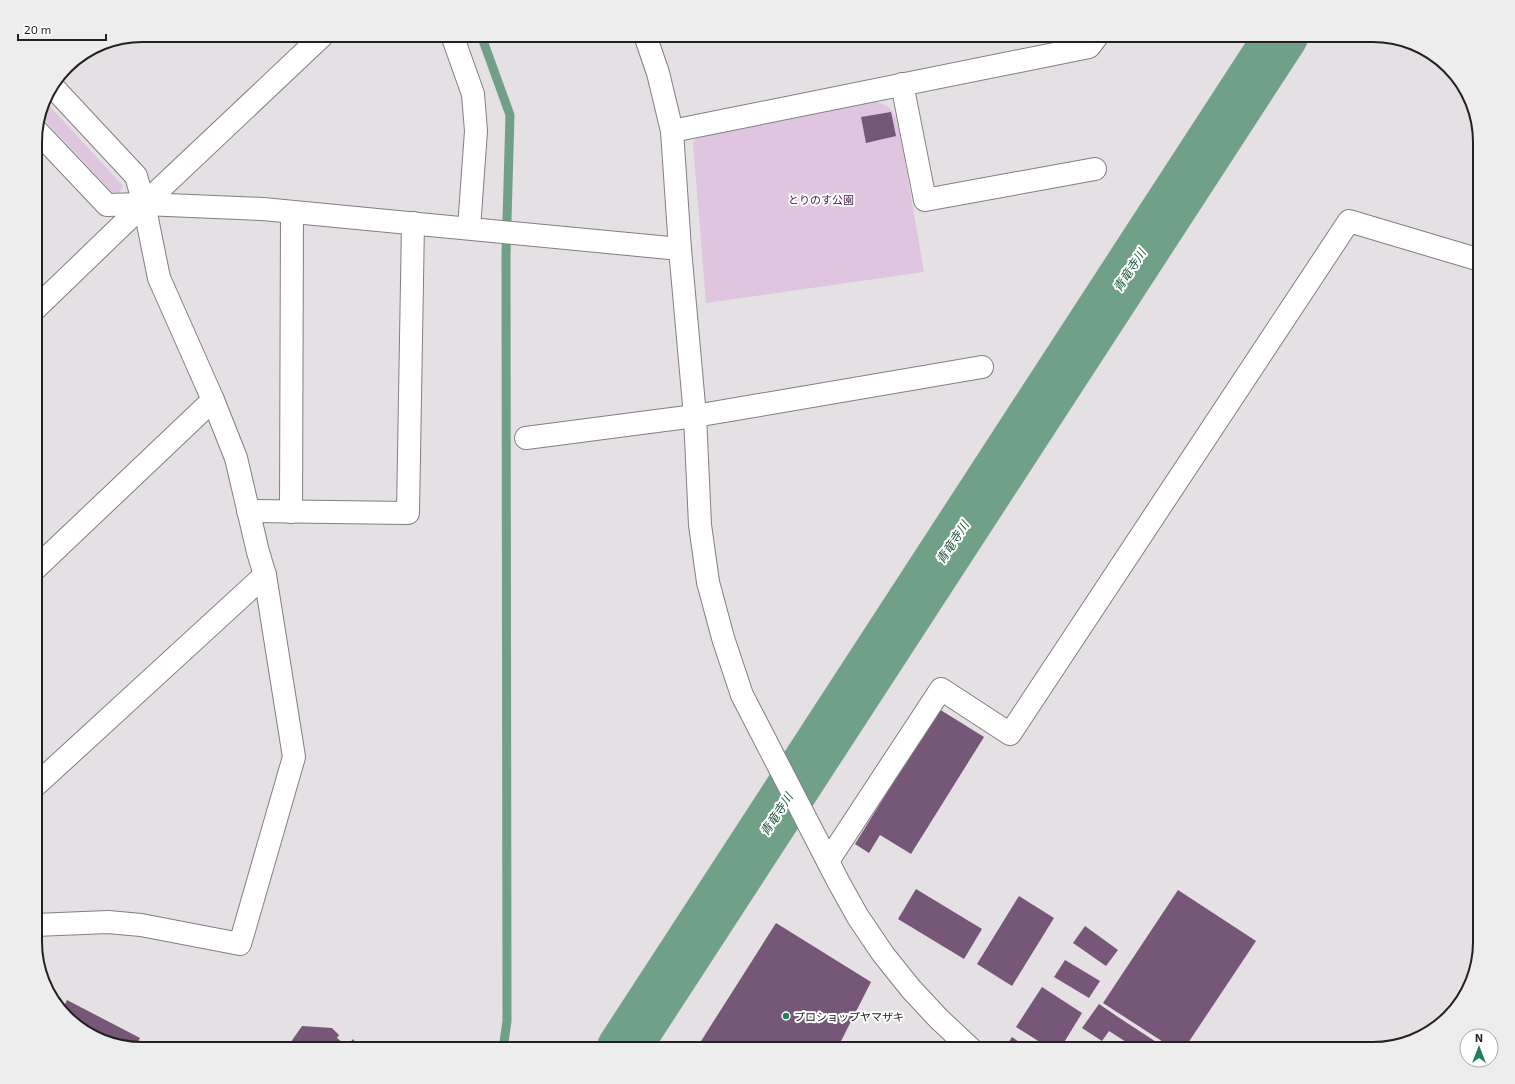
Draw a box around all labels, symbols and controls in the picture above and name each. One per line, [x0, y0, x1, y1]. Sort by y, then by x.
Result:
scale bar [18, 16, 106, 42]
text: 20 m [24, 22, 51, 36]
park label: とりのす公園 [788, 193, 854, 206]
water label: 青竜寺川 [1110, 244, 1149, 294]
water label: 青竜寺川 [933, 516, 972, 566]
water label: 青竜寺川 [757, 788, 796, 838]
place label: プロショップヤマザキ [794, 1010, 904, 1023]
marker: プロショップヤマザキ [781, 1011, 791, 1021]
north arrow [1459, 1028, 1499, 1068]
text: N [1475, 1031, 1483, 1044]

